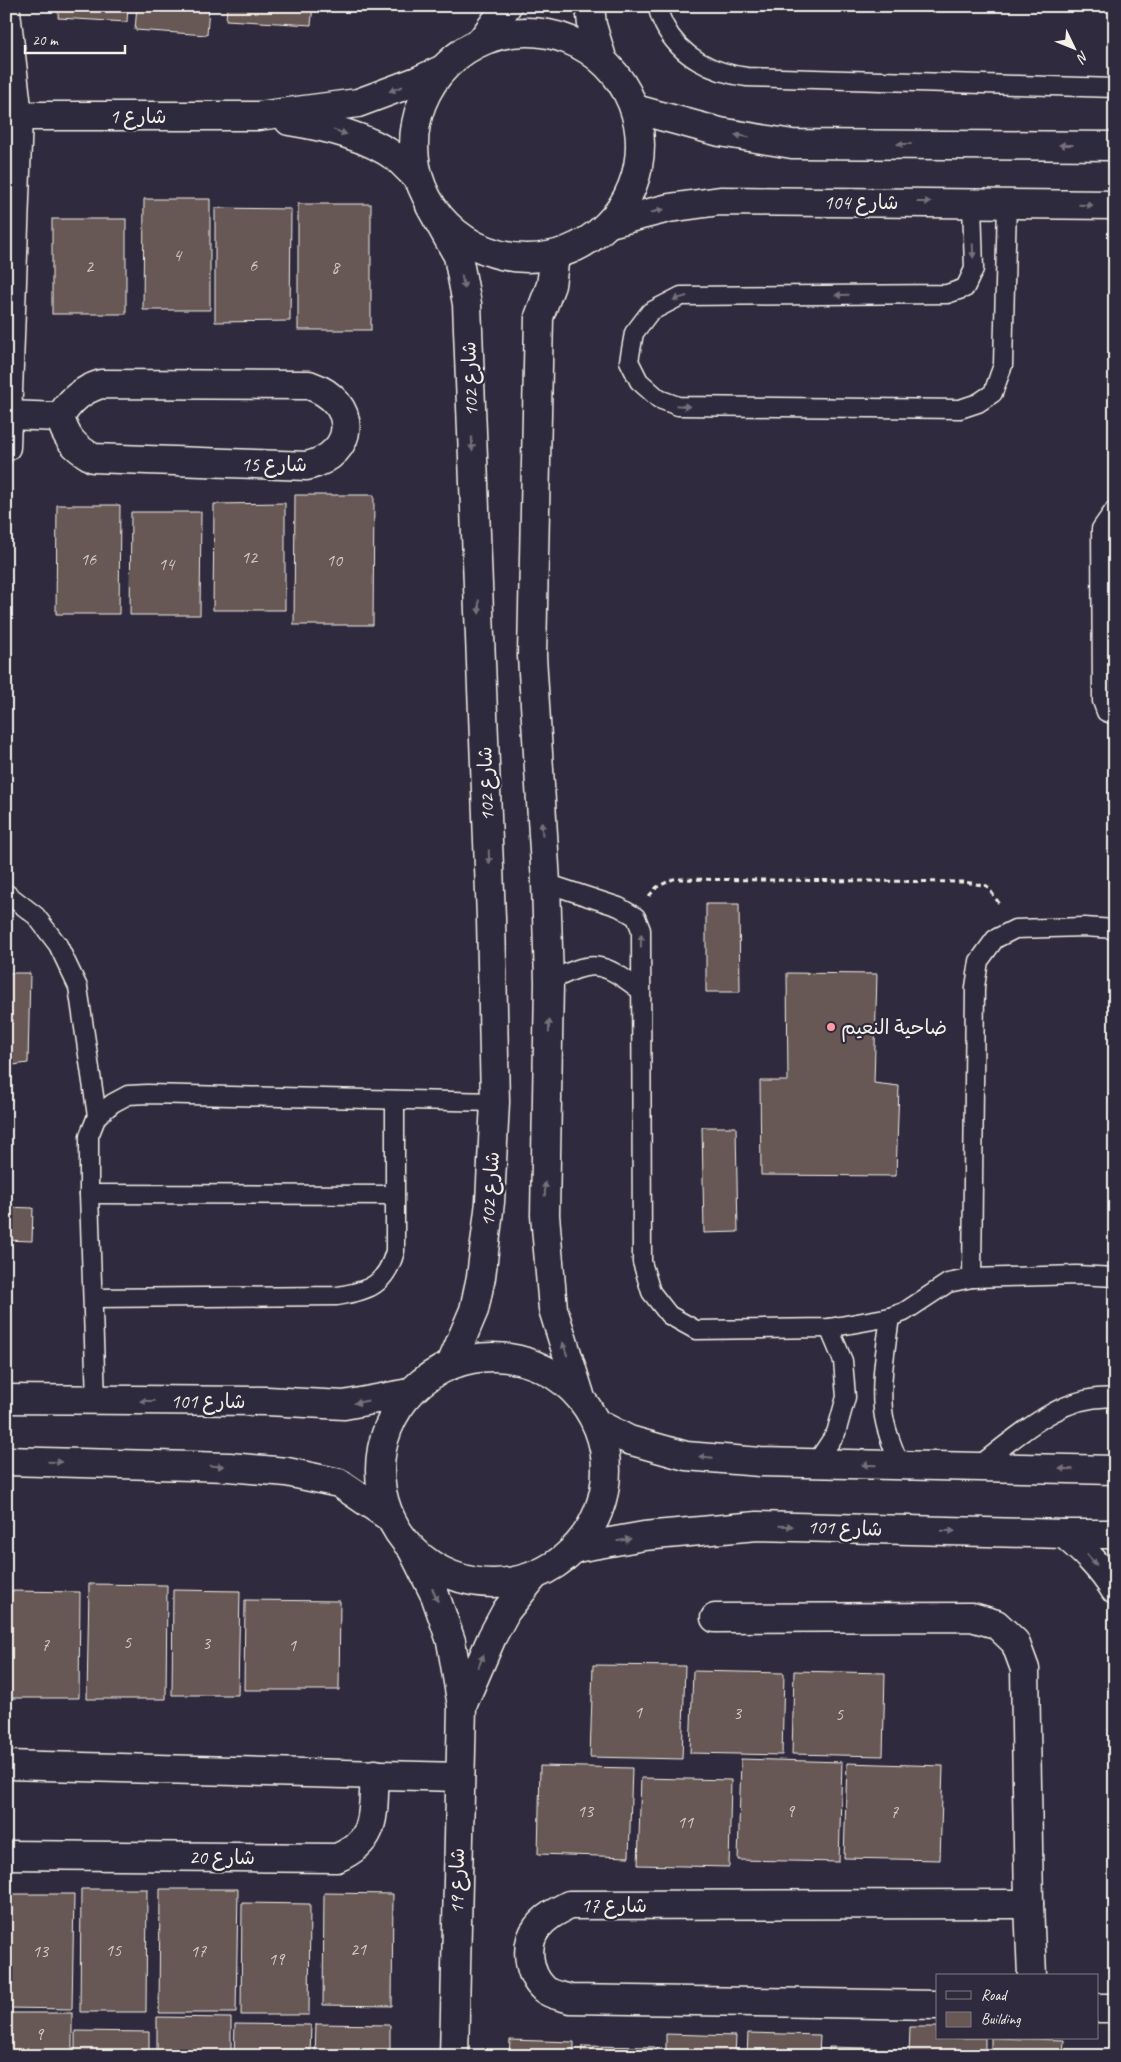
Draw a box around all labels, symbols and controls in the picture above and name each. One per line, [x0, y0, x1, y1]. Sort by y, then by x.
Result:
scale bar [25, 22, 125, 54]
north arrow [1048, 22, 1098, 72]
text: 20 m [32, 31, 59, 50]
text: N [1072, 48, 1092, 67]
one-way arrow [389, 86, 404, 93]
street label: شارع 1 [109, 104, 167, 130]
one-way arrow [333, 128, 348, 136]
one-way arrow [733, 131, 749, 139]
one-way arrow [895, 140, 911, 148]
one-way arrow [1058, 141, 1074, 149]
street label: شارع 104 [823, 190, 899, 216]
one-way arrow [916, 198, 932, 206]
one-way arrow [1079, 201, 1095, 209]
one-way arrow [650, 207, 665, 215]
one-way arrow [969, 243, 977, 259]
house number: 4 [173, 244, 183, 266]
house number: 6 [249, 254, 258, 276]
house number: 2 [85, 255, 95, 277]
house number: 8 [331, 256, 341, 278]
one-way arrow [459, 275, 467, 291]
one-way arrow [834, 291, 850, 299]
one-way arrow [672, 295, 687, 303]
street label: شارع 102 [456, 341, 485, 417]
one-way arrow [675, 402, 691, 410]
one-way arrow [469, 437, 477, 453]
street label: شارع 15 [241, 452, 307, 478]
house number: 12 [241, 546, 259, 568]
house number: 16 [80, 548, 97, 570]
house number: 10 [326, 549, 344, 571]
house number: 14 [158, 553, 176, 575]
one-way arrow [475, 599, 483, 615]
street label: شارع 102 [472, 746, 501, 822]
one-way arrow [538, 820, 546, 836]
one-way arrow [485, 849, 493, 865]
one-way arrow [637, 933, 645, 949]
place label: ضاحية النعيم [841, 1015, 947, 1042]
one-way arrow [545, 1018, 553, 1034]
marker: ضاحية النعيم [825, 1021, 837, 1033]
street label: شارع 102 [475, 1151, 506, 1227]
one-way arrow [542, 1180, 550, 1196]
one-way arrow [561, 1341, 569, 1356]
street label: شارع 101 [170, 1389, 246, 1415]
one-way arrow [139, 1397, 155, 1405]
one-way arrow [354, 1398, 369, 1406]
one-way arrow [698, 1453, 714, 1461]
one-way arrow [47, 1459, 63, 1467]
one-way arrow [860, 1460, 876, 1468]
one-way arrow [210, 1463, 226, 1471]
one-way arrow [1058, 1465, 1074, 1473]
street label: شارع 101 [807, 1514, 883, 1543]
one-way arrow [778, 1523, 794, 1531]
one-way arrow [940, 1527, 956, 1535]
one-way arrow [616, 1535, 632, 1543]
one-way arrow [1086, 1553, 1098, 1565]
one-way arrow [431, 1588, 439, 1602]
house number: 5 [123, 1631, 132, 1653]
house number: 3 [202, 1632, 212, 1654]
house number: 7 [41, 1634, 50, 1656]
house number: 1 [288, 1634, 297, 1656]
one-way arrow [478, 1654, 486, 1668]
house number: 1 [634, 1701, 643, 1723]
house number: 3 [733, 1702, 743, 1724]
house number: 5 [835, 1703, 844, 1725]
house number: 13 [577, 1800, 595, 1822]
house number: 9 [786, 1800, 796, 1822]
house number: 7 [890, 1801, 899, 1823]
house number: 11 [677, 1811, 694, 1833]
street label: شارع 20 [189, 1845, 255, 1871]
street label: شارع 19 [444, 1848, 471, 1914]
street label: شارع 17 [581, 1893, 647, 1919]
house number: 21 [350, 1938, 367, 1960]
house number: 15 [105, 1939, 122, 1961]
house number: 13 [32, 1940, 50, 1962]
house number: 17 [190, 1940, 207, 1962]
house number: 19 [268, 1948, 286, 1970]
legend [936, 1974, 1098, 2040]
text: Road [981, 1986, 1008, 2005]
text: Building [981, 2010, 1021, 2029]
house number: 9 [35, 2023, 45, 2045]

